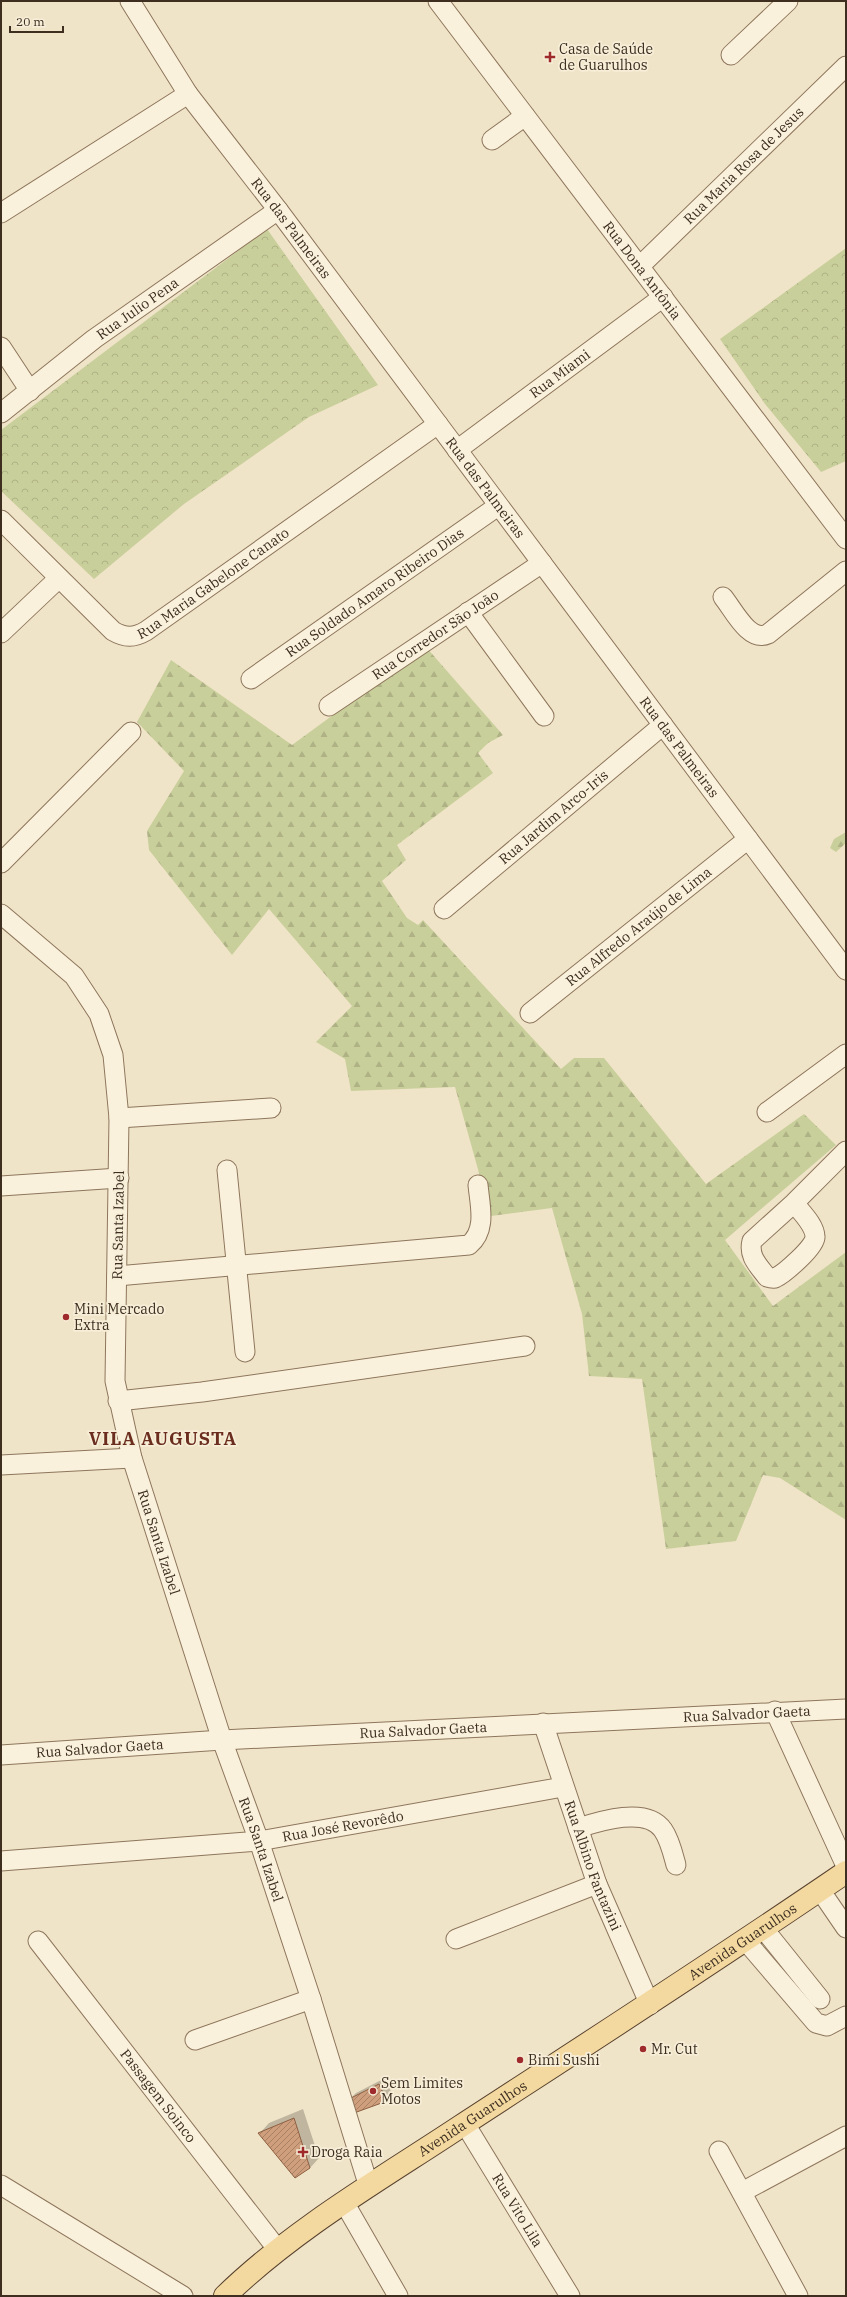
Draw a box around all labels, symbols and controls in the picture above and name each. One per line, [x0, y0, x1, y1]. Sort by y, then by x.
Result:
scale bar [10, 8, 63, 34]
text: 20 m [16, 14, 45, 29]
place label: Casa de Saúde de Guarulhos [559, 40, 653, 74]
marker: Casa de Saúde de Guarulhos [544, 51, 556, 63]
street label: Rua Maria Rosa de Jesus [680, 103, 808, 228]
street label: Rua das Palmeiras [247, 174, 335, 282]
street label: Rua Dona Antônia [599, 217, 686, 323]
street label: Rua Julio Pena [93, 273, 182, 344]
street label: Rua Miami [526, 345, 594, 402]
street label: Rua das Palmeiras [442, 434, 529, 542]
street label: Rua Maria Gabelone Canato [134, 523, 293, 643]
street label: Rua Soldado Amaro Ribeiro Dias [282, 524, 467, 661]
street label: Rua Corredor São João [369, 586, 502, 684]
street label: Rua das Palmeiras [636, 693, 723, 801]
street label: Rua Jardim Arco-Iris [495, 766, 612, 868]
street label: Rua Alfredo Araújo de Lima [562, 862, 715, 990]
street label: Rua Santa Izabel [108, 1170, 128, 1280]
place label: Mini Mercado Extra [74, 1300, 164, 1334]
marker: Mini Mercado Extra [61, 1312, 71, 1322]
district label: VILA AUGUSTA [89, 1427, 237, 1450]
street label: Rua Santa Izabel [134, 1487, 184, 1597]
street label: Rua Salvador Gaeta [683, 1702, 811, 1726]
street label: Rua Salvador Gaeta [359, 1718, 488, 1742]
street label: Rua Salvador Gaeta [35, 1735, 165, 1762]
street label: Rua Santa Izabel [235, 1795, 287, 1904]
street label: Rua Albino Fantazini [561, 1798, 625, 1934]
street label: Rua José Revorêdo [281, 1806, 405, 1846]
street label: Avenida Guarulhos [685, 1899, 800, 1984]
place label: Mr. Cut [651, 2040, 698, 2058]
marker: Mr. Cut [638, 2044, 648, 2054]
street label: Passagem Soinco [116, 2045, 200, 2146]
place label: Bimi Sushi [528, 2051, 600, 2069]
marker: Bimi Sushi [515, 2055, 525, 2065]
place label: Sem Limites Motos [381, 2074, 463, 2108]
street label: Avenida Guarulhos [415, 2076, 530, 2160]
marker: Sem Limites Motos [368, 2086, 378, 2096]
place label: Droga Raia [311, 2143, 383, 2161]
marker: Droga Raia [298, 2147, 308, 2157]
street label: Rua Vito Lila [488, 2170, 547, 2251]

